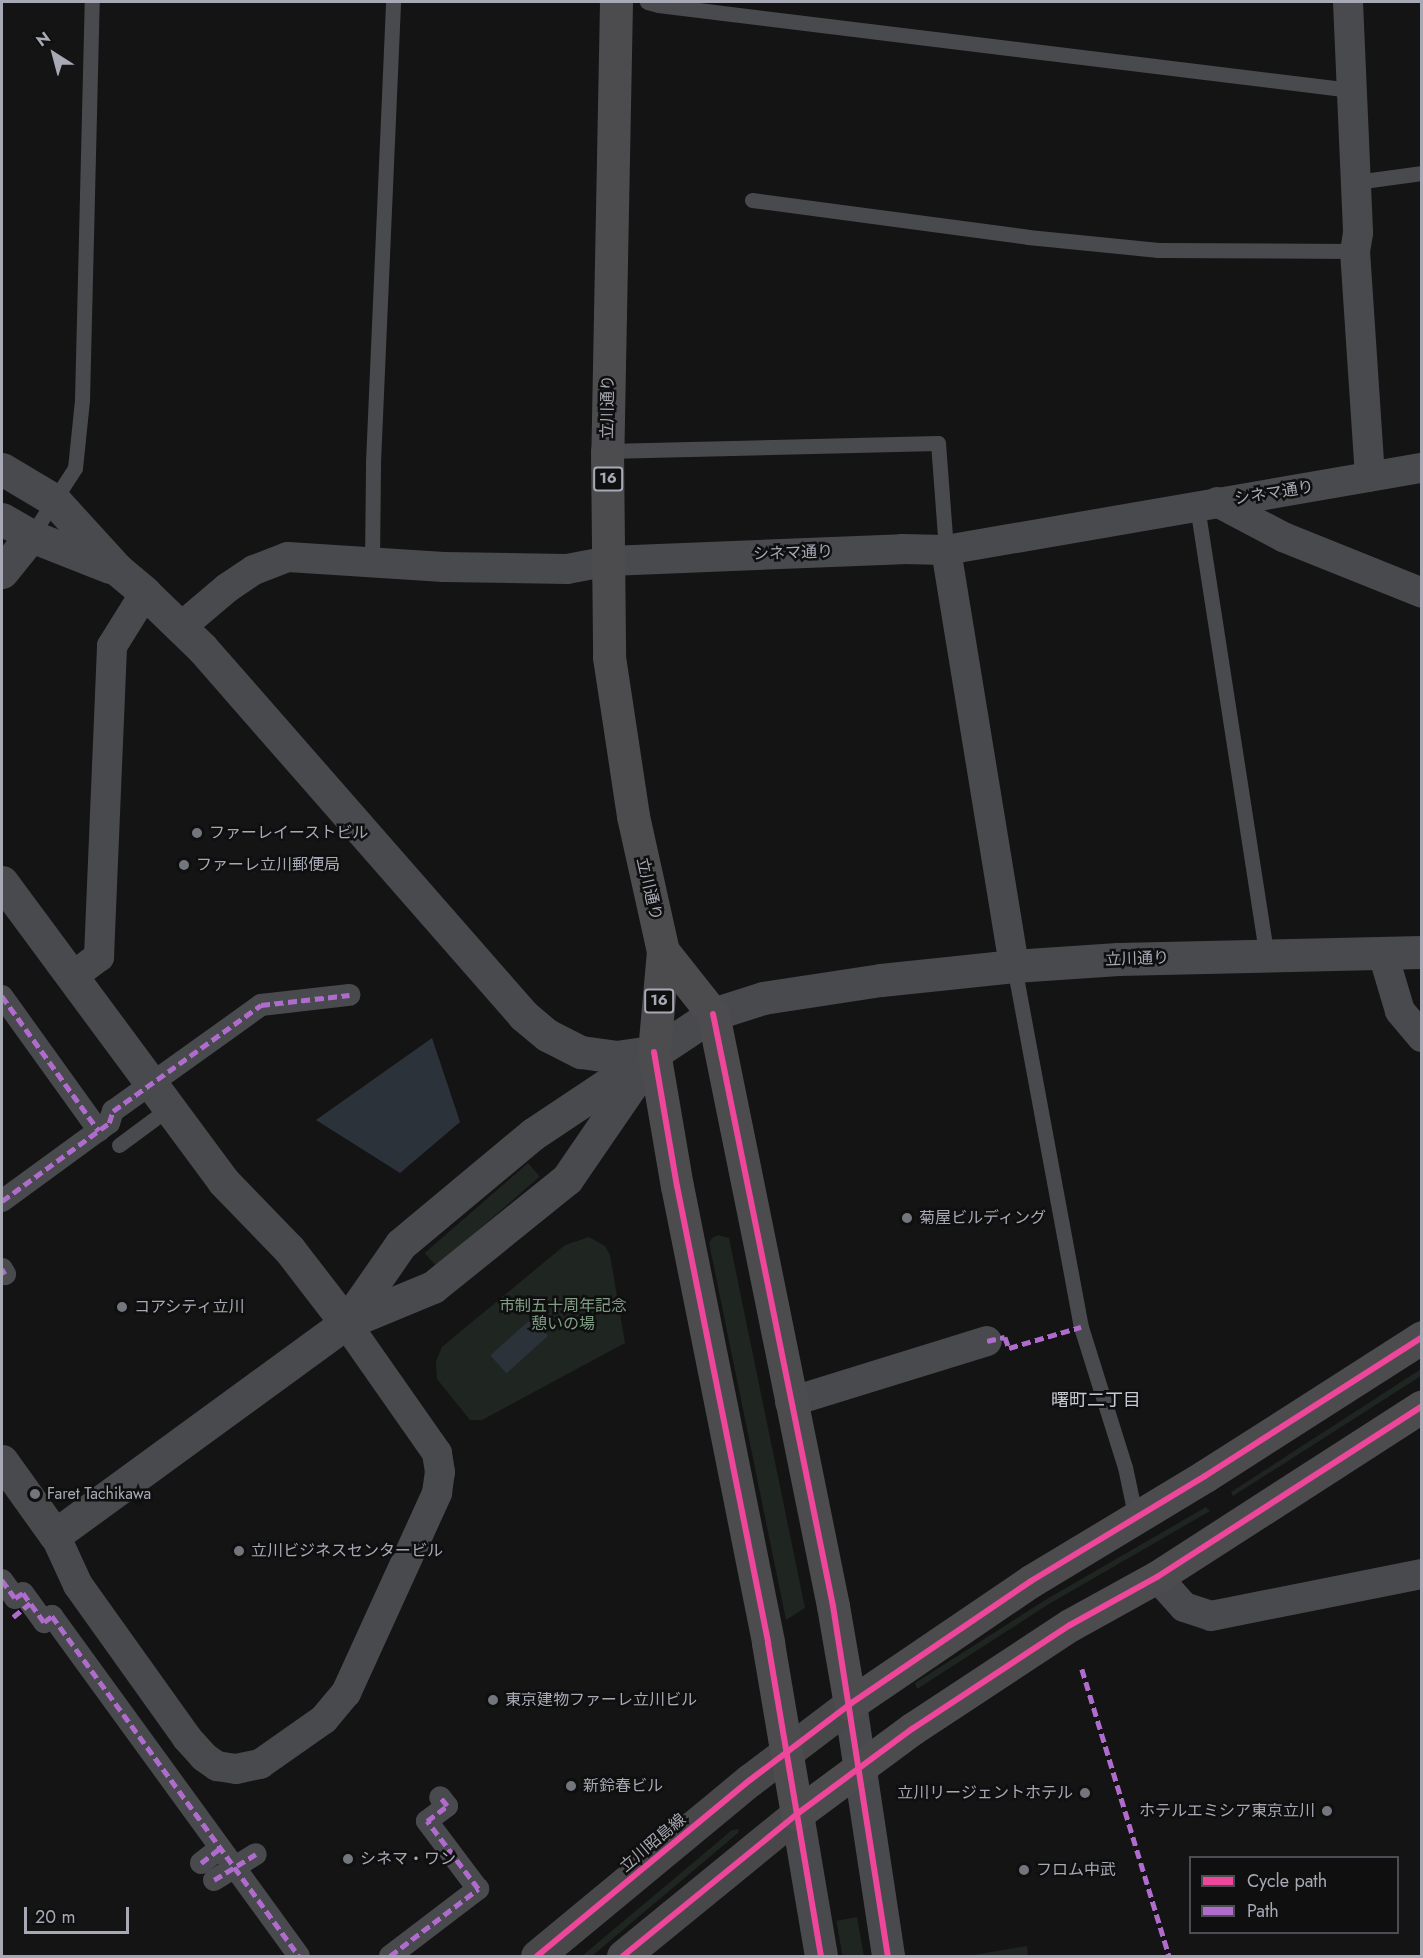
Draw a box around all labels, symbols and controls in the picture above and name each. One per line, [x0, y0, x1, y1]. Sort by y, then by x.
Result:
north arrow [24, 24, 84, 84]
text: N [31, 26, 55, 52]
street label: 立川通り [598, 375, 618, 439]
road number: 16 [593, 467, 623, 491]
street label: シネマ通り [1233, 477, 1315, 509]
street label: シネマ通り [753, 542, 833, 564]
place label: ファーレイーストビル [209, 823, 369, 843]
marker: ファーレイーストビル [190, 826, 204, 840]
place label: ファーレ立川郵便局 [196, 855, 340, 875]
street label: 立川通り [632, 856, 666, 922]
marker: ファーレ立川郵便局 [177, 858, 191, 872]
street label: 立川通り [1105, 948, 1169, 970]
road number: 16 [644, 989, 674, 1013]
place label: 菊屋ビルディング [919, 1208, 1047, 1228]
marker: 菊屋ビルディング [900, 1211, 914, 1225]
park label: 市制五十周年記念 憩いの場 [499, 1296, 627, 1334]
place label: コアシティ立川 [134, 1297, 246, 1317]
marker: コアシティ立川 [115, 1300, 129, 1314]
district label: 曙町二丁目 [1051, 1389, 1141, 1411]
place label: Faret Tachikawa [47, 1484, 151, 1504]
marker: Faret Tachikawa [28, 1487, 42, 1501]
place label: 立川ビジネスセンタービル [251, 1541, 443, 1561]
marker: 立川ビジネスセンタービル [232, 1544, 246, 1558]
place label: 東京建物ファーレ立川ビル [505, 1690, 697, 1710]
marker: 東京建物ファーレ立川ビル [486, 1693, 500, 1707]
place label: 新鈴春ビル [583, 1776, 663, 1796]
marker: 新鈴春ビル [564, 1779, 578, 1793]
place label: 立川リージェントホテル [897, 1783, 1073, 1803]
marker: 立川リージェントホテル [1078, 1786, 1092, 1800]
place label: ホテルエミシア東京立川 [1139, 1801, 1315, 1821]
marker: ホテルエミシア東京立川 [1320, 1804, 1334, 1818]
street label: 立川昭島線 [616, 1810, 690, 1876]
place label: シネマ・ワン [360, 1849, 456, 1869]
marker: シネマ・ワン [341, 1852, 355, 1866]
legend [1189, 1856, 1399, 1934]
place label: フロム中武 [1036, 1860, 1116, 1880]
marker: フロム中武 [1017, 1863, 1031, 1877]
text: Cycle path [1247, 1868, 1327, 1894]
scale bar [27, 1895, 132, 1933]
text: Path [1247, 1898, 1279, 1924]
text: 20 m [35, 1904, 75, 1930]

